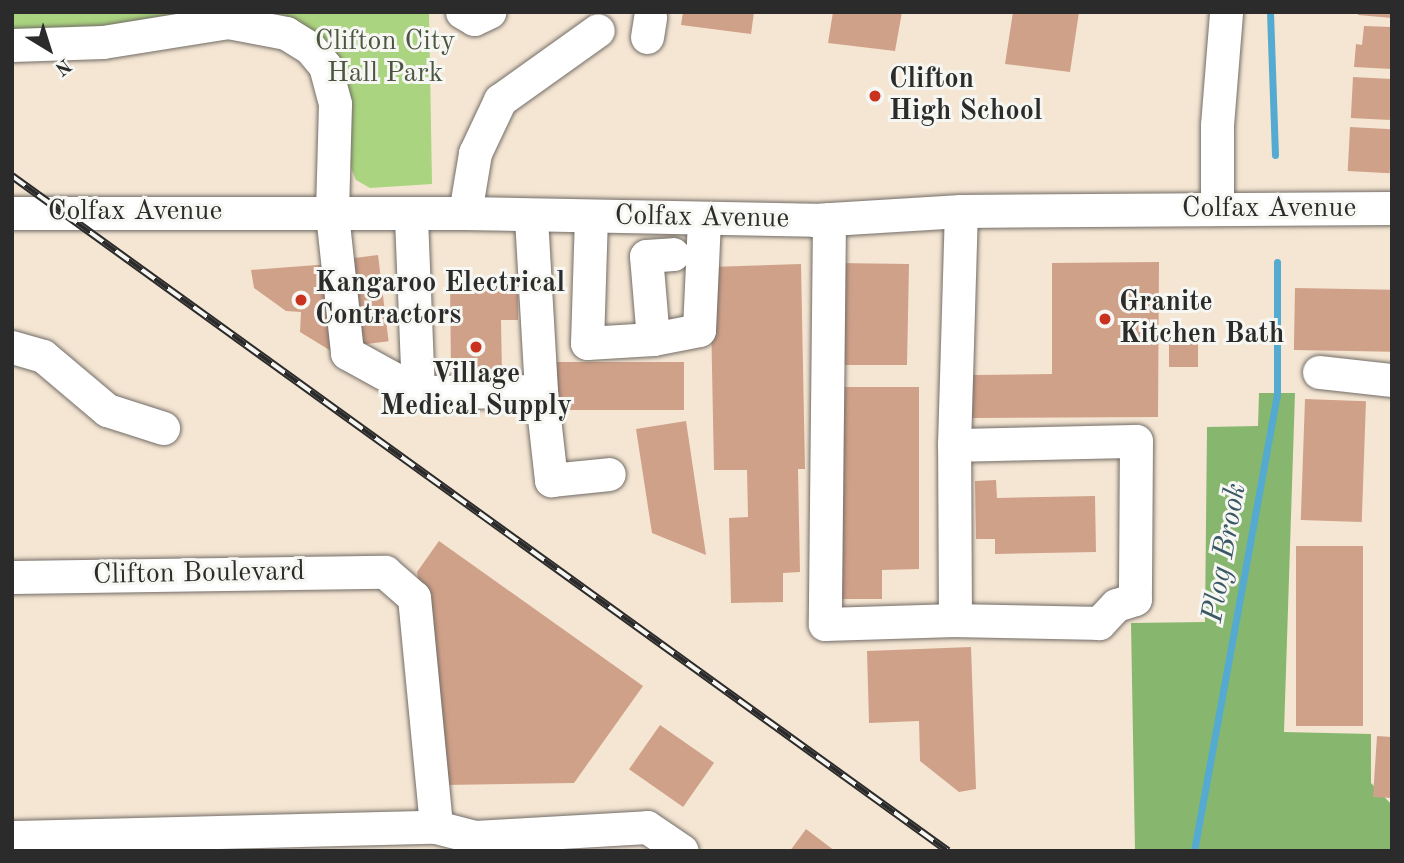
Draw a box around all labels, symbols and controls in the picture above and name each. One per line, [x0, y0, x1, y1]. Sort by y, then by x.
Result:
north arrow [14, 14, 84, 84]
park label: Clifton City Hall Park [315, 25, 455, 91]
text: N [51, 54, 74, 78]
place label: Clifton High School [889, 63, 1042, 129]
marker: Clifton High School [867, 88, 883, 104]
street label: Colfax Avenue [1182, 192, 1356, 226]
street label: Colfax Avenue [48, 195, 222, 229]
street label: Colfax Avenue [614, 200, 790, 236]
place label: Kangaroo Electrical Contractors [315, 267, 565, 333]
place label: Granite Kitchen Bath [1119, 286, 1284, 352]
marker: Kangaroo Electrical Contractors [293, 292, 309, 308]
marker: Granite Kitchen Bath [1097, 311, 1113, 327]
marker: Village Medical Supply [468, 339, 484, 355]
place label: Village Medical Supply [380, 358, 572, 424]
water label: Plog Brook [1195, 480, 1255, 626]
street label: Clifton Boulevard [93, 555, 305, 593]

